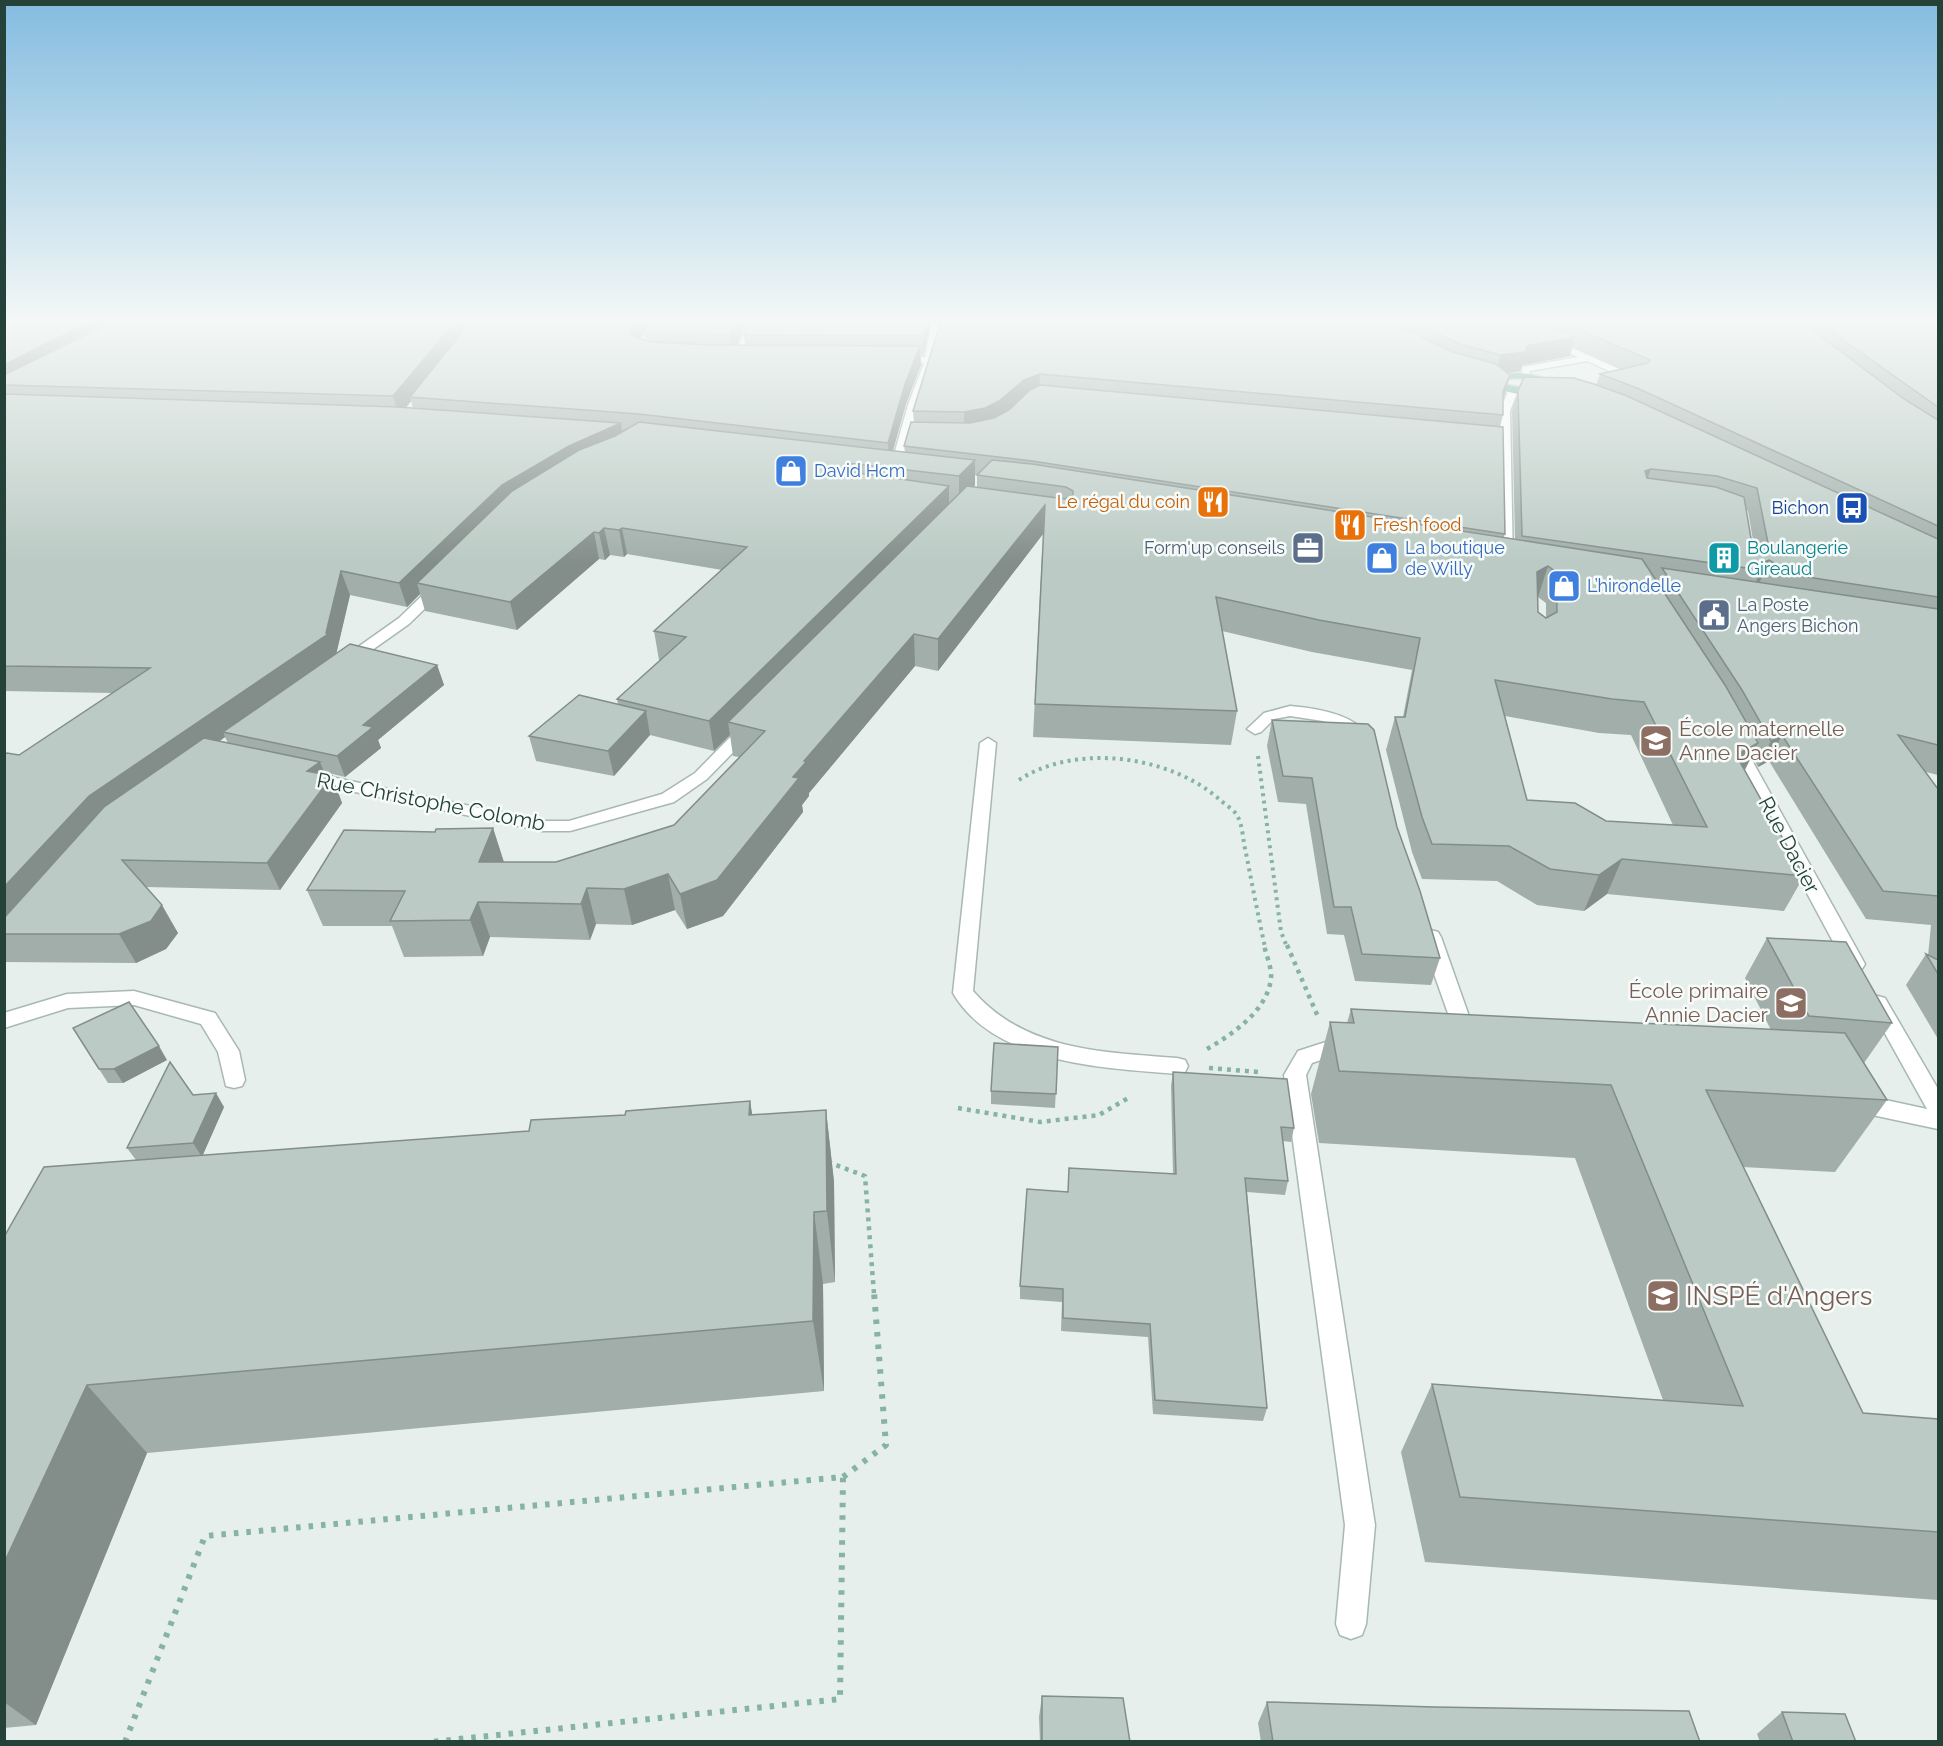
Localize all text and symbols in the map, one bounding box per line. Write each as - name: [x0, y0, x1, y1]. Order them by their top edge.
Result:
- shop icon: David Hcm: [773, 453, 809, 489]
- place label: David Hcm: [814, 460, 905, 481]
- restaurant icon: Le régal du coin: [1195, 484, 1231, 520]
- bus stop icon: Bichon: [1834, 490, 1870, 526]
- place label: Le régal du coin: [1057, 491, 1190, 512]
- place label: Bichon: [1772, 497, 1829, 518]
- restaurant icon: Fresh food: [1332, 507, 1368, 543]
- place label: Fresh food: [1373, 514, 1462, 535]
- office icon: Form'up conseils: [1290, 530, 1326, 566]
- place label: Form'up conseils: [1144, 537, 1285, 558]
- place label: La boutique de Willy: [1405, 537, 1505, 579]
- place label: Boulangerie Gireaud: [1747, 537, 1849, 579]
- shop icon: La boutique de Willy: [1364, 540, 1400, 576]
- building icon: Boulangerie Gireaud: [1706, 540, 1742, 576]
- shop icon: L’hirondelle: [1546, 568, 1582, 604]
- place label: L’hirondelle: [1587, 575, 1682, 596]
- place label: La Poste Angers Bichon: [1737, 594, 1858, 636]
- public building icon: La Poste Angers Bichon: [1696, 597, 1732, 633]
- place label: École maternelle Anne Dacier: [1679, 716, 1844, 765]
- school or university icon: École maternelle Anne Dacier: [1638, 723, 1674, 759]
- street label: Rue Christophe Colomb: [315, 767, 547, 836]
- street label: Rue Dacier: [1754, 792, 1826, 898]
- place label: École primaire Annie Dacier: [1629, 978, 1769, 1027]
- school or university icon: École primaire Annie Dacier: [1773, 985, 1809, 1021]
- school or university icon: INSPÉ d'Angers: [1645, 1278, 1681, 1314]
- place label: INSPÉ d'Angers: [1686, 1281, 1872, 1311]

